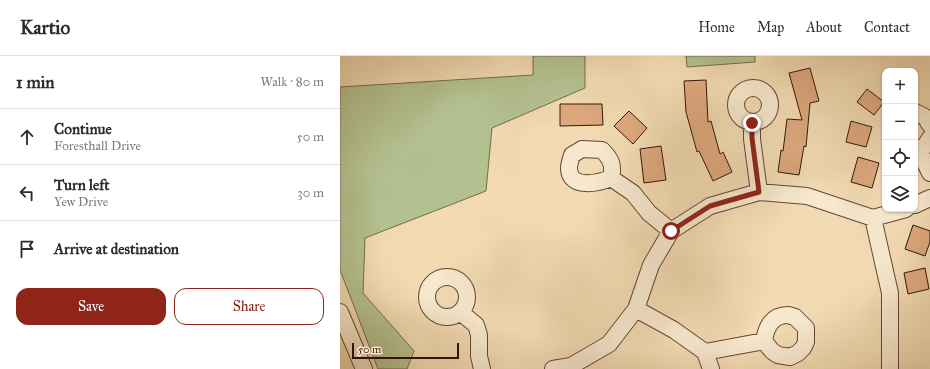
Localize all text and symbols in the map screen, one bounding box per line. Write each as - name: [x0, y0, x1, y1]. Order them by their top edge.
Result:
- text: Kartio: [20, 16, 70, 39]
- text: Home: [698, 19, 735, 36]
- text: Map: [757, 19, 784, 36]
- text: About: [806, 19, 842, 36]
- text: Contact: [864, 19, 910, 36]
- map controls: [882, 68, 918, 212]
- button: +: [882, 68, 918, 104]
- text: 1 min: [16, 72, 55, 93]
- text: Walk · 80 m: [261, 74, 324, 90]
- button: −: [882, 104, 918, 140]
- route end: [743, 114, 761, 132]
- text: Continue: [54, 120, 112, 138]
- icon: ahead: [16, 126, 38, 148]
- text: 50 m: [297, 129, 324, 145]
- text: Foresthall Drive: [54, 138, 141, 154]
- button: locate: [882, 140, 918, 176]
- text: Turn left: [54, 176, 110, 194]
- button: layers: [882, 176, 918, 212]
- icon: left: [16, 182, 38, 204]
- text: 30 m: [298, 185, 324, 201]
- text: Yew Drive: [54, 194, 108, 210]
- route start: [662, 222, 680, 240]
- icon: arrive: [16, 238, 38, 260]
- text: Arrive at destination: [54, 240, 179, 258]
- button: Save: [16, 288, 166, 325]
- button: Share: [174, 288, 324, 325]
- scale bar: [352, 341, 459, 360]
- text: 50 m: [358, 343, 381, 356]

